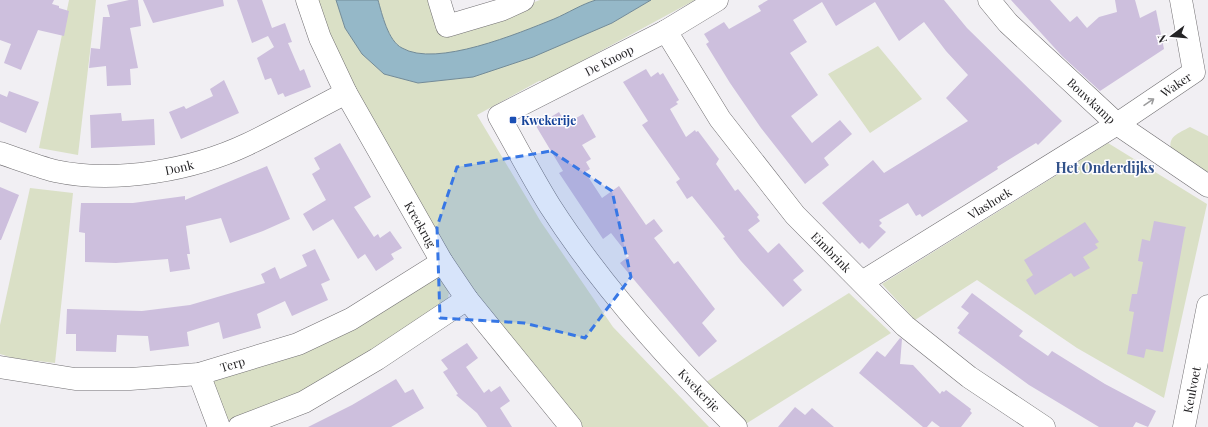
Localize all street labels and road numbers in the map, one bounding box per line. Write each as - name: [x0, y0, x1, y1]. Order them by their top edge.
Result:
- street label: De Knoop: [582, 41, 636, 79]
- street label: Waker: [1156, 68, 1195, 101]
- street label: Bouwkamp: [1064, 74, 1119, 127]
- street label: Donk: [163, 156, 196, 178]
- street label: Vlashoek: [964, 183, 1015, 223]
- street label: Kreekrug: [401, 198, 440, 251]
- street label: Eimbrink: [808, 228, 855, 276]
- street label: Terp: [218, 353, 247, 375]
- street label: Keulvoet: [1179, 364, 1204, 414]
- street label: Kwekerije: [675, 365, 724, 415]

